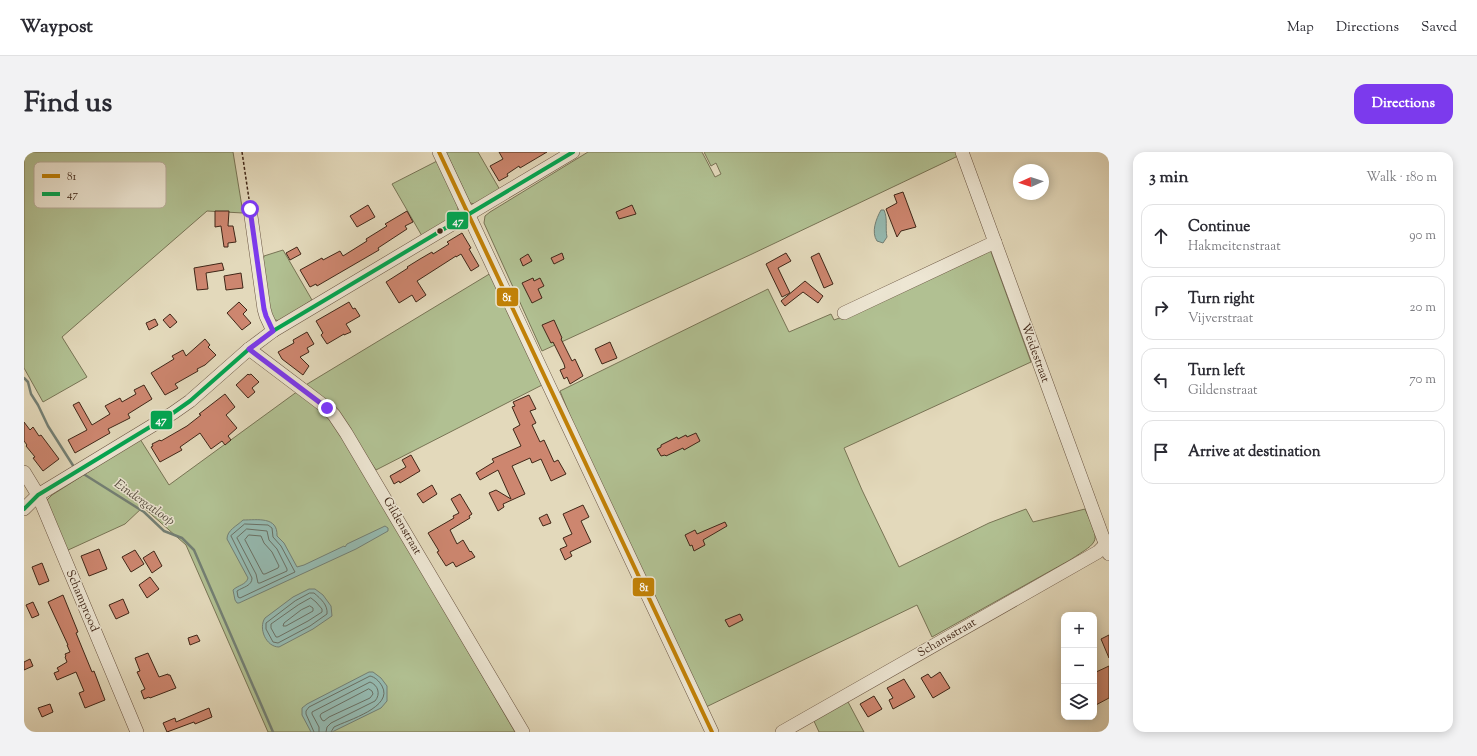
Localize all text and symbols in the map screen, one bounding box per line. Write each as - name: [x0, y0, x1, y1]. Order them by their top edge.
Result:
- text: Waypost: [20, 14, 93, 41]
- text: Map: [1287, 18, 1314, 38]
- text: Directions: [1336, 18, 1399, 38]
- text: Saved: [1421, 18, 1457, 38]
- text: Find us: [24, 84, 112, 124]
- button: Directions: [1354, 84, 1453, 124]
- legend: [34, 162, 166, 208]
- north arrow: [1013, 164, 1049, 200]
- text: 3 min: [1149, 166, 1188, 190]
- text: 81: [67, 169, 76, 185]
- text: Walk · 180 m: [1366, 169, 1437, 187]
- text: 47: [67, 187, 79, 203]
- route start: [241, 200, 259, 218]
- line badge: 47: [446, 211, 469, 230]
- text: 47: [451, 214, 464, 230]
- text: Continue: [1188, 217, 1250, 238]
- icon: ahead: [1150, 225, 1172, 247]
- unlabelled marker: [435, 226, 445, 236]
- text: 90 m: [1409, 227, 1436, 245]
- text: Hakmeitenstraat: [1188, 238, 1281, 256]
- line badge: 81: [496, 287, 519, 307]
- text: Turn right: [1188, 289, 1254, 310]
- text: 81: [502, 290, 512, 306]
- icon: right: [1150, 297, 1172, 319]
- text: 20 m: [1410, 299, 1436, 317]
- text: Vijverstraat: [1188, 310, 1253, 328]
- street label: Weidestraat: [1016, 321, 1054, 385]
- text: Turn left: [1188, 361, 1245, 382]
- icon: left: [1150, 369, 1172, 391]
- text: 70 m: [1409, 371, 1436, 389]
- text: Gildenstraat: [1188, 382, 1258, 400]
- route end: [318, 399, 336, 417]
- line badge: 47: [150, 410, 173, 430]
- text: 47: [154, 413, 167, 429]
- icon: arrive: [1150, 441, 1172, 463]
- text: Arrive at destination: [1188, 442, 1321, 463]
- water label: Eindergatloop: [110, 475, 178, 531]
- street label: Gildenstraat: [378, 494, 426, 558]
- street label: Schamprood: [61, 567, 103, 635]
- line badge: 81: [632, 577, 655, 597]
- text: 81: [639, 580, 649, 596]
- map controls: [1061, 612, 1097, 720]
- button: +: [1061, 612, 1097, 648]
- street label: Schansstraat: [914, 614, 980, 662]
- button: −: [1061, 648, 1097, 684]
- button: layers: [1061, 684, 1097, 720]

